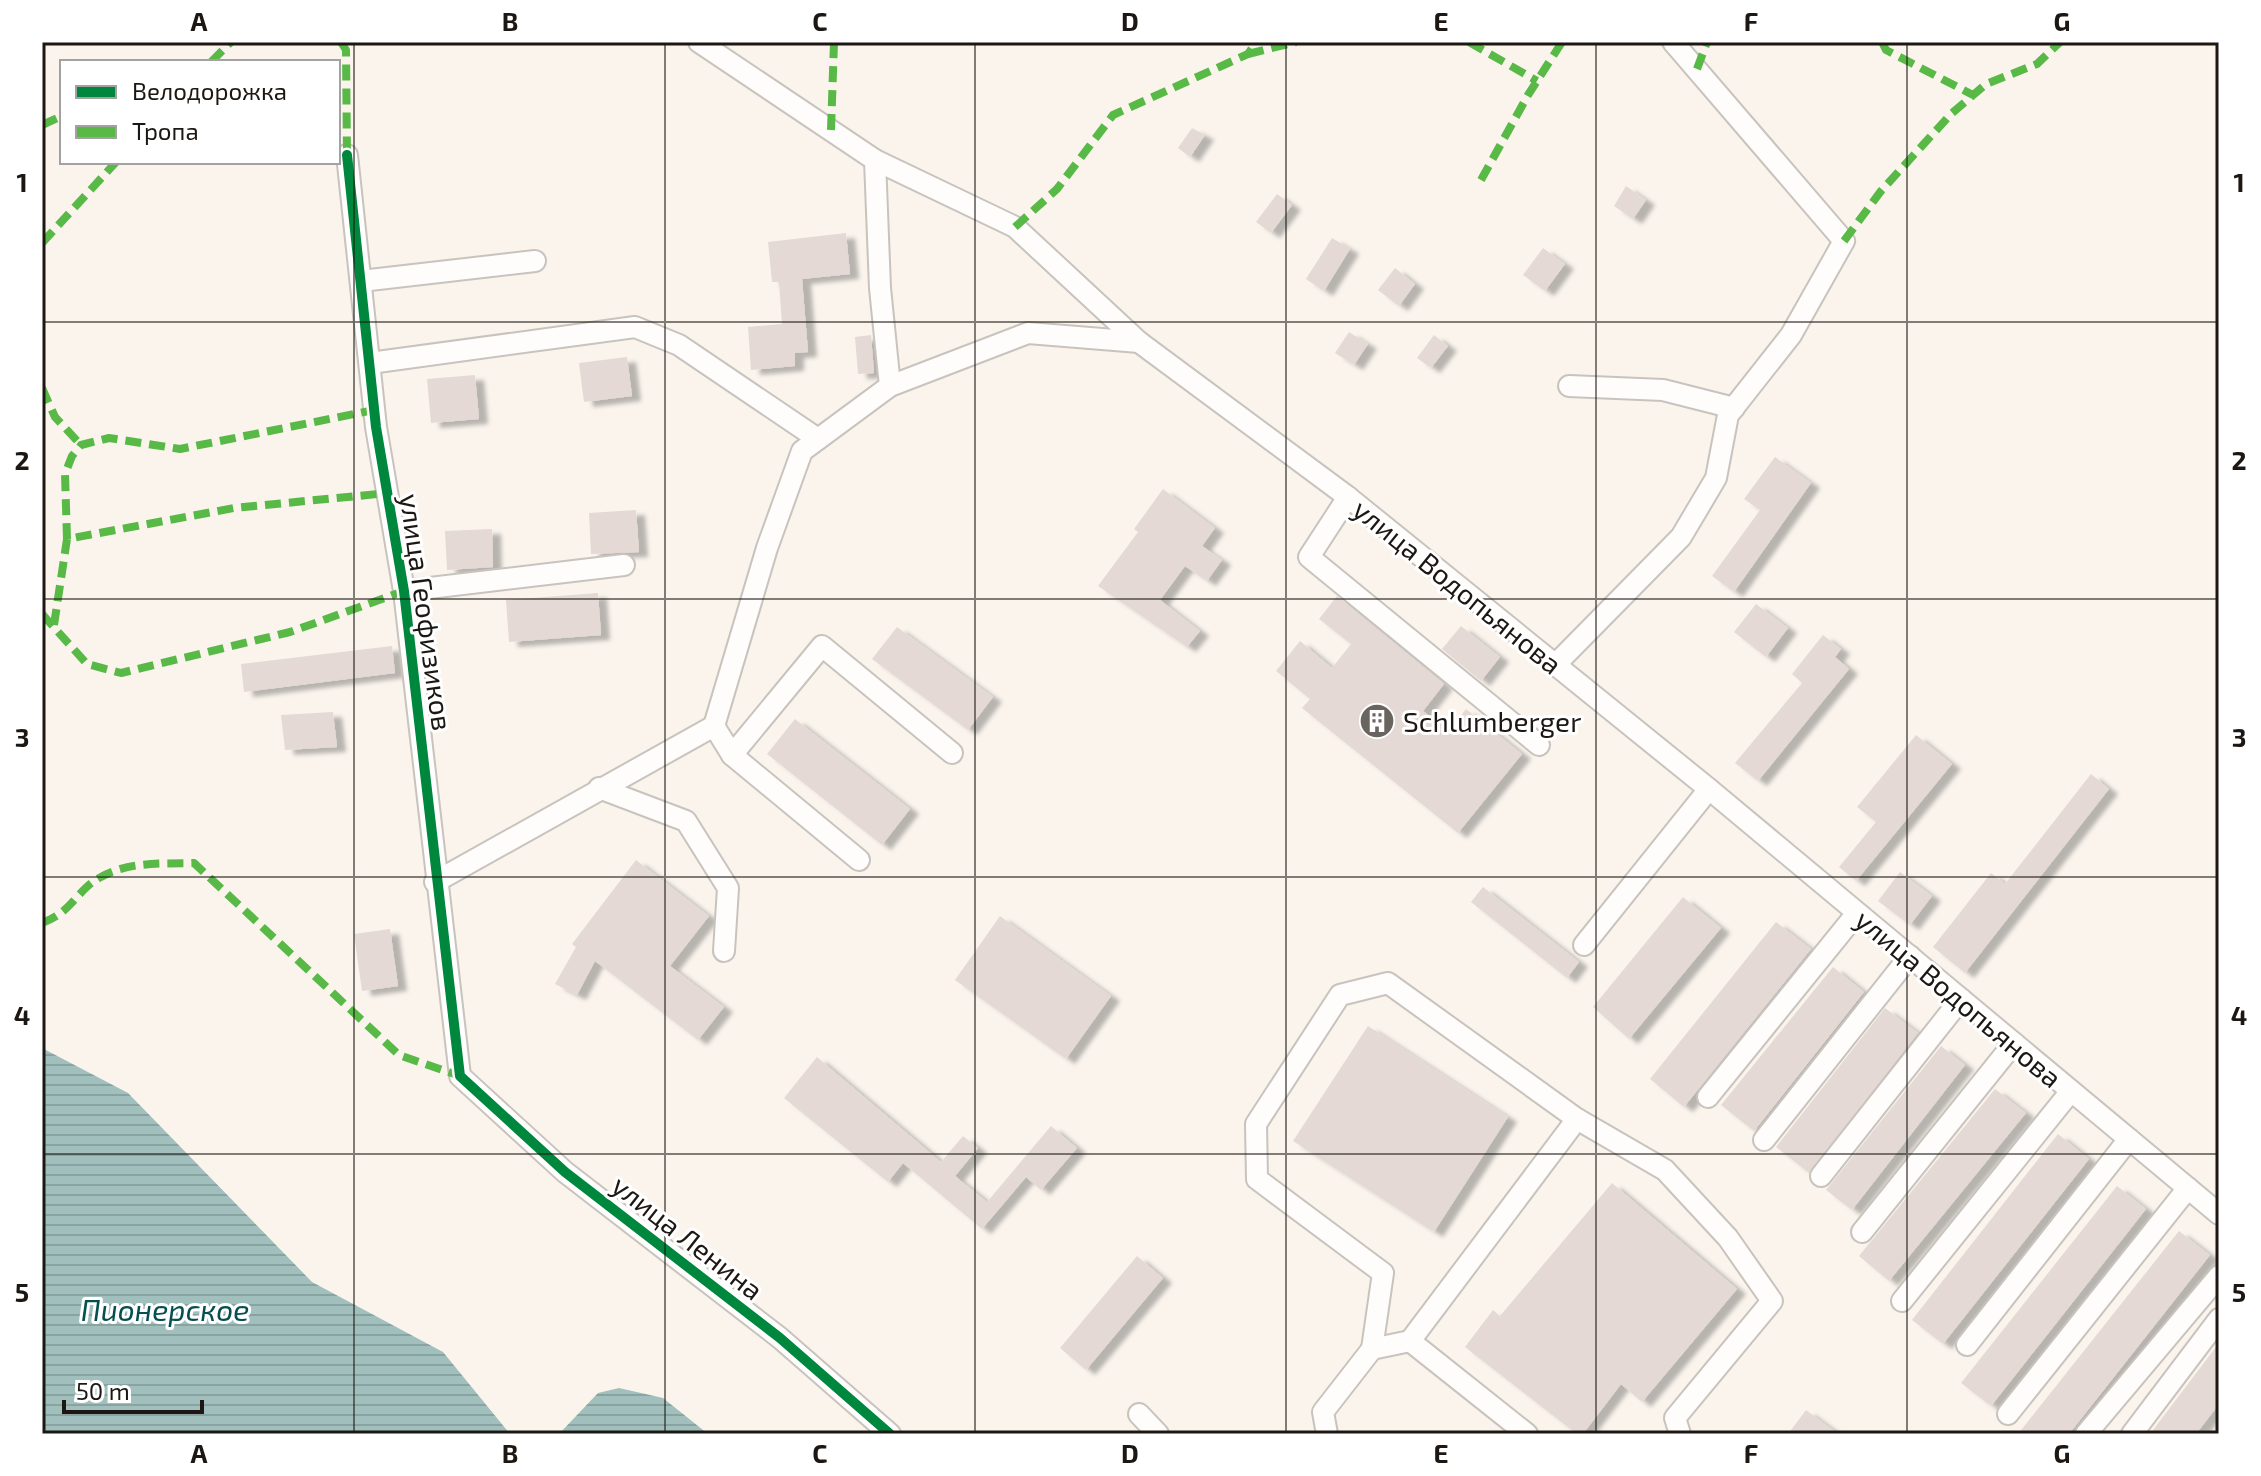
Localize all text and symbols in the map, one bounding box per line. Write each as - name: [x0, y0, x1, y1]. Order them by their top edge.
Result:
- text: A: [191, 5, 208, 36]
- text: B: [502, 5, 518, 36]
- text: C: [812, 5, 828, 36]
- text: D: [1121, 5, 1139, 36]
- text: E: [1433, 5, 1449, 36]
- text: F: [1744, 5, 1758, 36]
- text: G: [2054, 5, 2070, 36]
- legend: [60, 60, 340, 164]
- text: Велодорожка: [132, 76, 287, 105]
- text: Тропа: [132, 116, 199, 145]
- text: 1: [16, 166, 28, 197]
- text: 1: [2233, 166, 2245, 197]
- text: 2: [14, 444, 30, 475]
- text: 2: [2231, 444, 2247, 475]
- street label: улица Геофизиков: [394, 491, 460, 733]
- street label: улица Водопьянова: [1347, 491, 1569, 681]
- building icon: Schlumberger: [1358, 702, 1396, 740]
- place label: Schlumberger: [1403, 704, 1581, 738]
- text: 3: [15, 721, 29, 752]
- text: 3: [2232, 721, 2246, 752]
- street label: улица Водопьянова: [1849, 902, 2069, 1094]
- text: 4: [14, 999, 30, 1030]
- text: 4: [2231, 999, 2247, 1030]
- street label: улица Ленина: [606, 1167, 770, 1307]
- text: 5: [15, 1276, 29, 1307]
- text: 5: [2232, 1276, 2246, 1307]
- water label: Пионерское: [81, 1291, 249, 1327]
- scale bar: [64, 1364, 202, 1414]
- text: 50 m: [76, 1376, 130, 1405]
- text: A: [191, 1437, 208, 1468]
- text: B: [502, 1437, 518, 1468]
- text: C: [812, 1437, 828, 1468]
- text: D: [1121, 1437, 1139, 1468]
- text: E: [1433, 1437, 1449, 1468]
- text: F: [1744, 1437, 1758, 1468]
- text: G: [2054, 1437, 2070, 1468]

